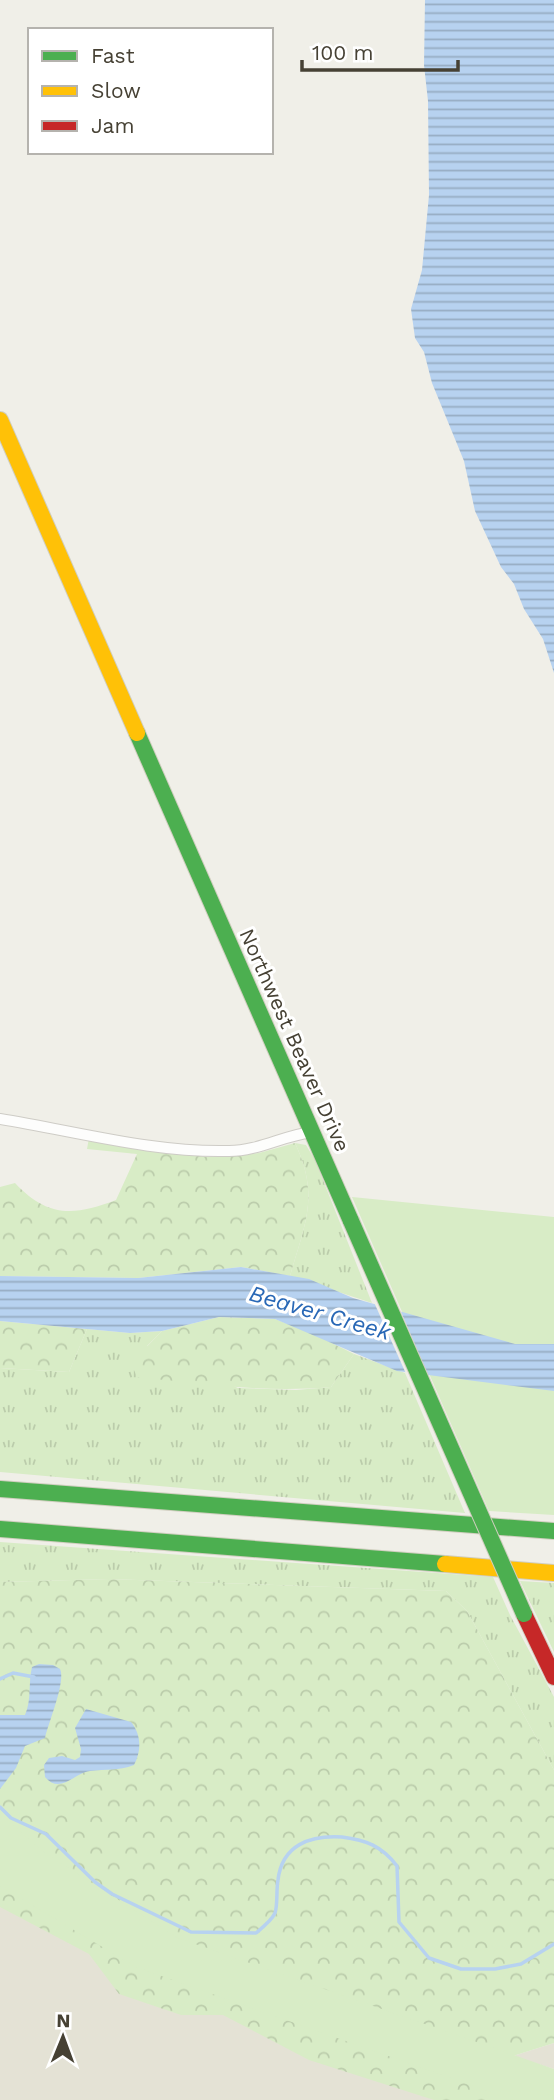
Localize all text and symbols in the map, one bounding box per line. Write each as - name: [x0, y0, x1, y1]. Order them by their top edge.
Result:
- legend: [28, 28, 273, 154]
- scale bar: [302, 28, 458, 72]
- text: 100 m: [312, 40, 374, 65]
- text: Fast: [91, 43, 135, 68]
- text: Slow: [91, 78, 141, 103]
- text: Jam: [91, 113, 134, 138]
- street label: Northwest Beaver Drive: [234, 925, 356, 1155]
- water label: Beaver Creek: [246, 1280, 395, 1346]
- north arrow: [28, 2002, 98, 2072]
- text: N: [56, 2009, 71, 2032]

